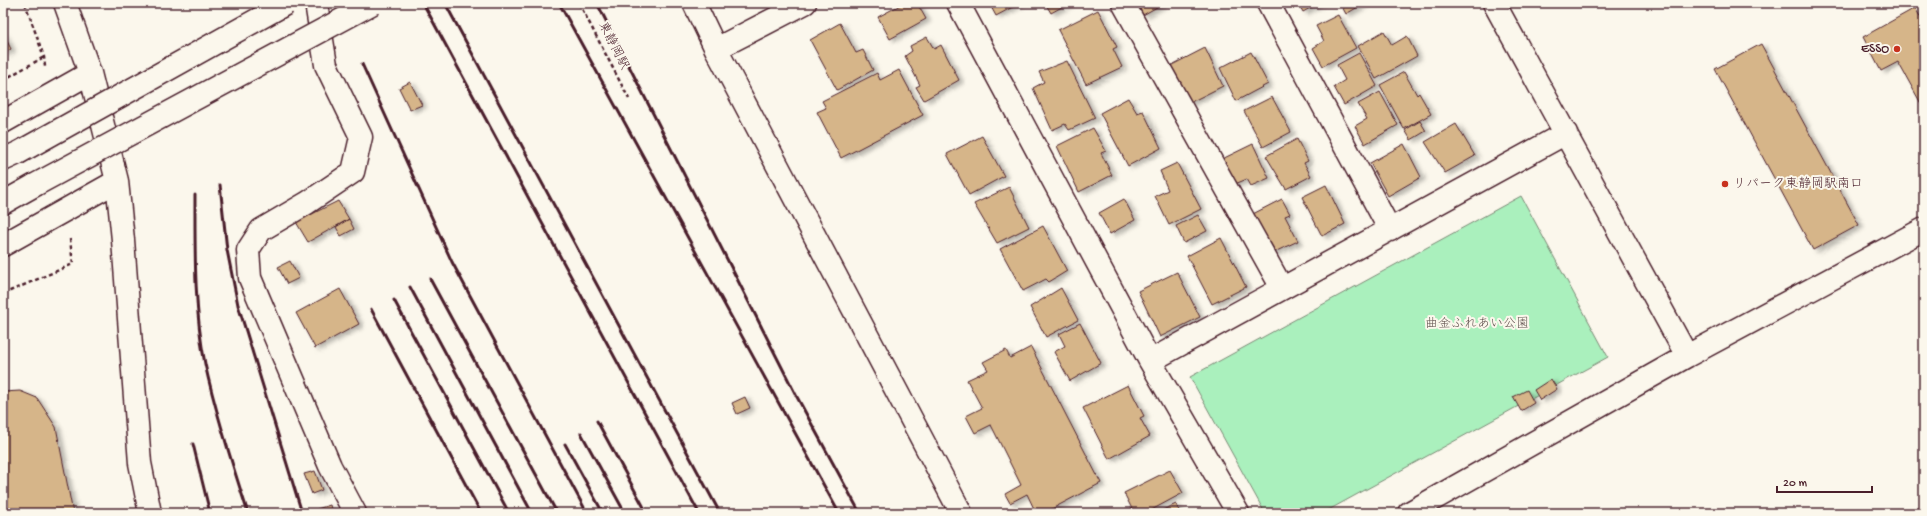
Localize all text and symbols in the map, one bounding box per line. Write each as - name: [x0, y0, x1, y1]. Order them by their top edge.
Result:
- street label: 東静岡駅: [595, 19, 632, 73]
- place label: ESSO: [1861, 42, 1889, 57]
- marker: ESSO: [1892, 44, 1902, 54]
- place label: リパーク東静岡駅南口: [1733, 176, 1863, 192]
- marker: リパーク東静岡駅南口: [1720, 179, 1730, 189]
- park label: 曲金ふれあい公園: [1425, 316, 1529, 332]
- scale bar: [1777, 468, 1872, 494]
- text: 20 m: [1783, 477, 1808, 491]

